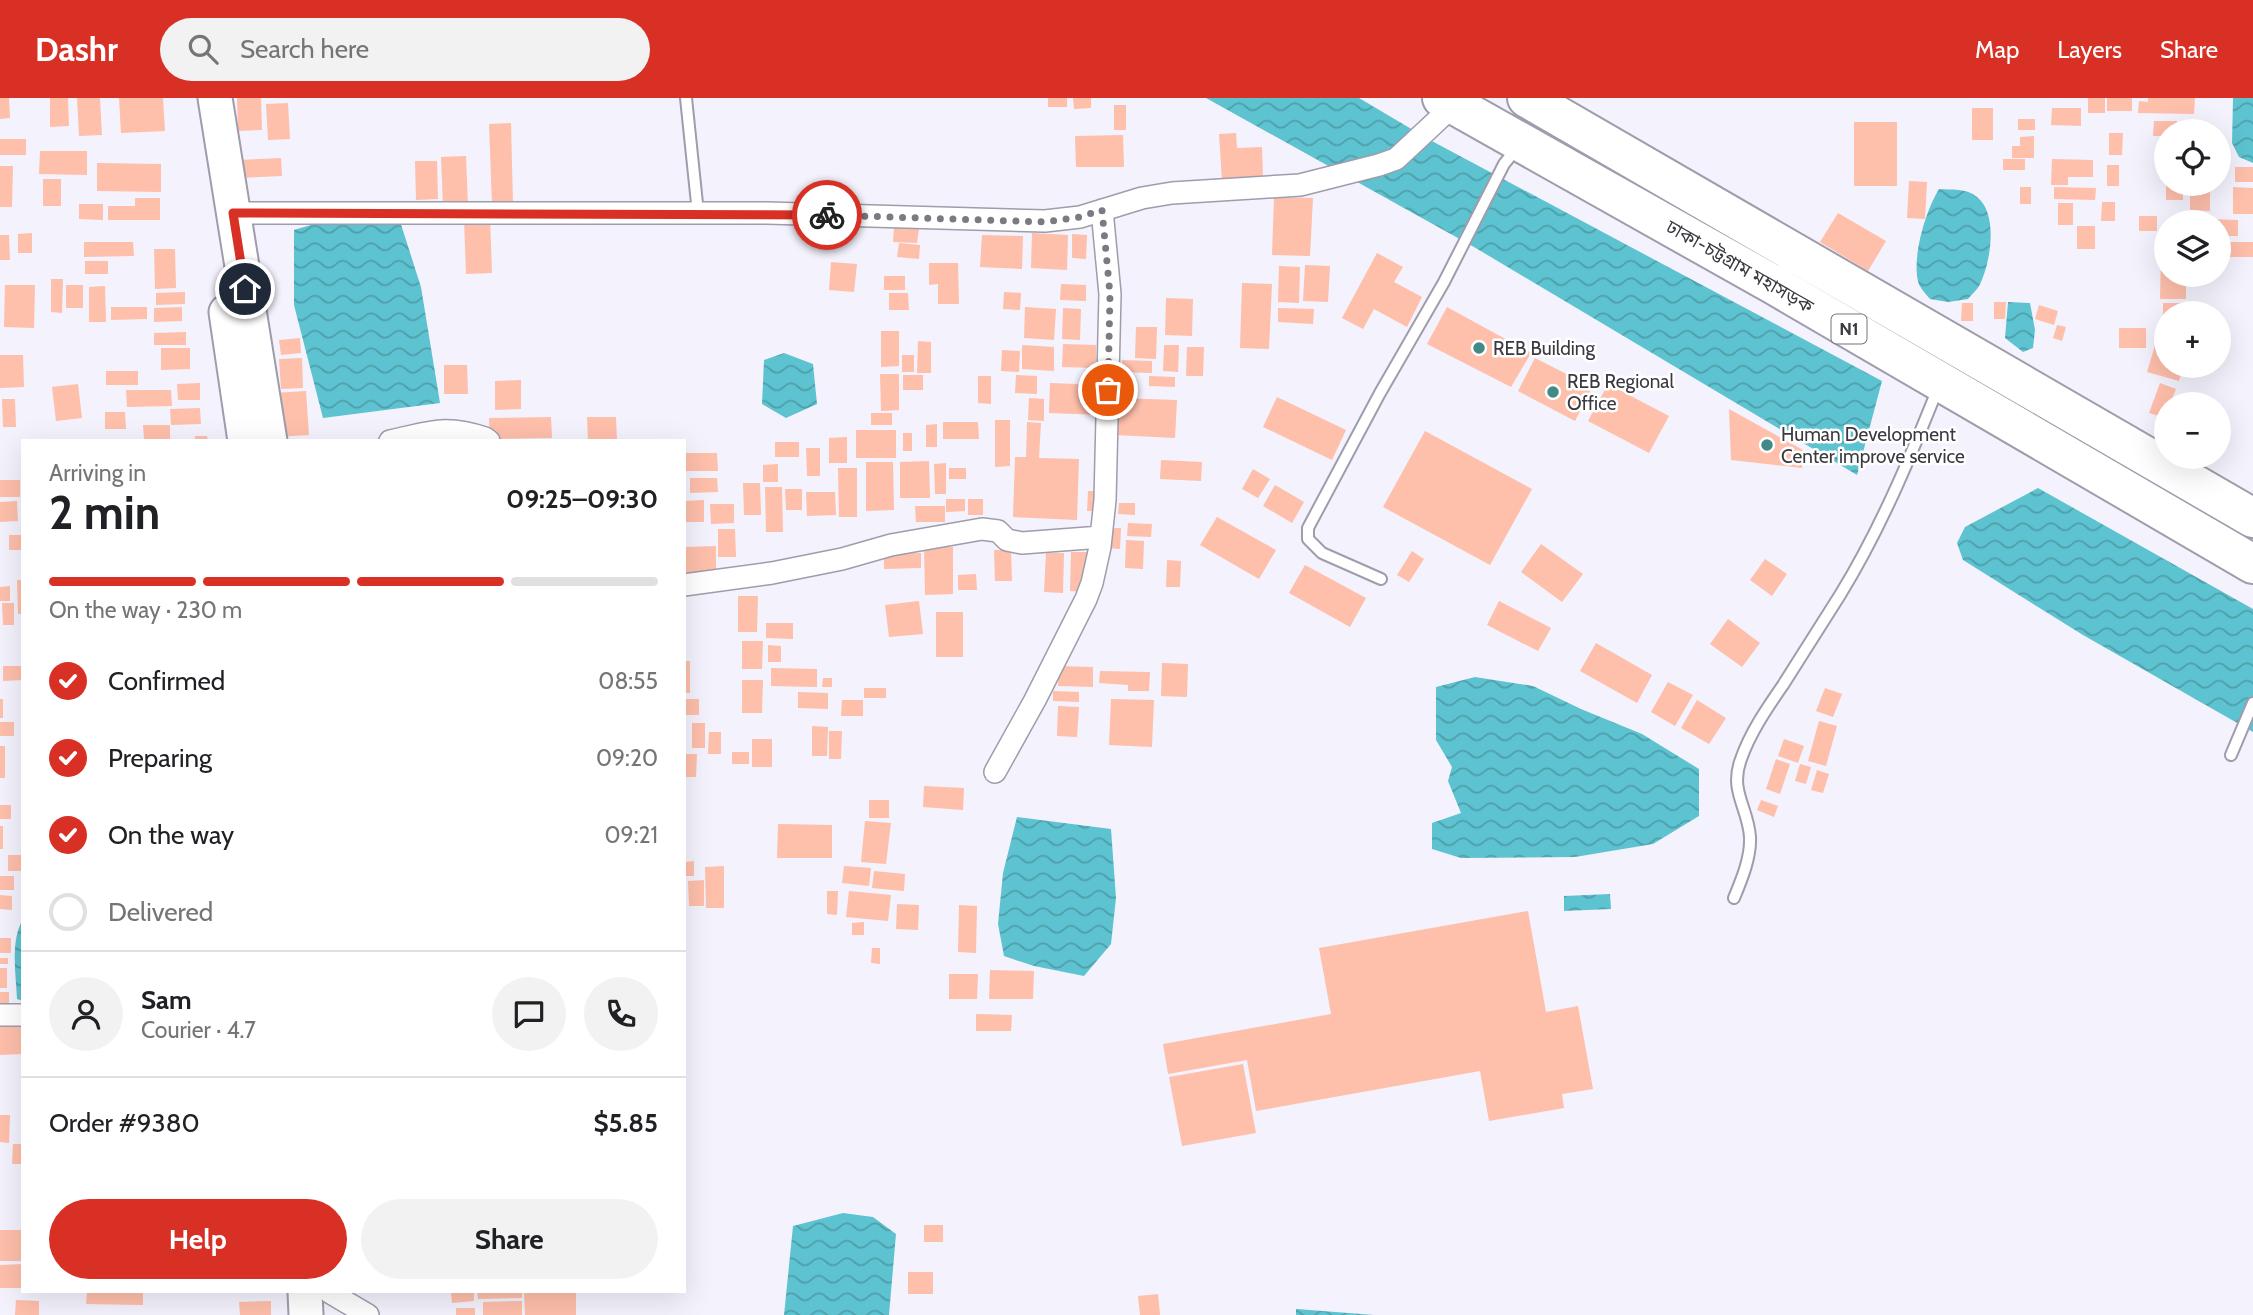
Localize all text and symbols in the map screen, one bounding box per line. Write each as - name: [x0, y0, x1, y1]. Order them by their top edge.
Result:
- search box: [160, 18, 650, 81]
- text: Dashr: [35, 29, 118, 69]
- icon: search: [184, 30, 222, 68]
- text: Search here: [240, 33, 369, 65]
- text: Map: [1975, 35, 2019, 64]
- text: Layers: [2057, 35, 2122, 64]
- text: Share: [2160, 35, 2218, 64]
- map controls: [2154, 119, 2231, 469]
- button: locate: [2154, 119, 2231, 196]
- courier: [792, 180, 862, 250]
- icon: bike: [808, 196, 846, 234]
- button: layers: [2154, 210, 2231, 287]
- street label: ঢাকা-চট্টগ্রাম মহাসড়ক: [1661, 214, 1818, 318]
- pin: [215, 259, 275, 319]
- icon: home: [226, 270, 264, 308]
- button: +: [2154, 301, 2231, 378]
- road number: N1: [1832, 314, 1867, 344]
- place label: REB Building: [1493, 337, 1595, 360]
- marker: REB Building: [1471, 340, 1487, 356]
- pin: [1078, 360, 1138, 420]
- place label: REB Regional Office: [1567, 370, 1674, 415]
- icon: bag: [1089, 371, 1127, 409]
- marker: REB Regional Office: [1545, 384, 1561, 400]
- button: −: [2154, 392, 2231, 469]
- place label: Human Development Center improve service: [1781, 423, 1965, 468]
- marker: Human Development Center improve service: [1759, 437, 1775, 453]
- text: Arriving in: [49, 459, 146, 487]
- text: 09:25–09:30: [506, 483, 658, 515]
- text: 2 min: [49, 485, 160, 541]
- text: On the way · 230 m: [49, 596, 242, 624]
- icon: check: [49, 662, 87, 700]
- text: Confirmed: [108, 665, 225, 697]
- text: 08:55: [598, 667, 658, 695]
- icon: check: [49, 739, 87, 777]
- text: Preparing: [108, 742, 212, 774]
- text: 09:20: [596, 744, 658, 772]
- icon: check: [49, 816, 87, 854]
- text: On the way: [108, 819, 234, 851]
- text: 09:21: [605, 821, 658, 849]
- text: Delivered: [108, 896, 213, 928]
- button: person: [49, 977, 123, 1051]
- button: chat: [492, 977, 566, 1051]
- button: phone: [584, 977, 658, 1051]
- text: Sam: [141, 984, 192, 1016]
- text: Courier · 4.7: [141, 1016, 256, 1044]
- text: Order #9380: [49, 1107, 200, 1139]
- text: $5.85: [594, 1107, 658, 1139]
- button: Help: [49, 1199, 347, 1279]
- button: Share: [361, 1199, 658, 1279]

